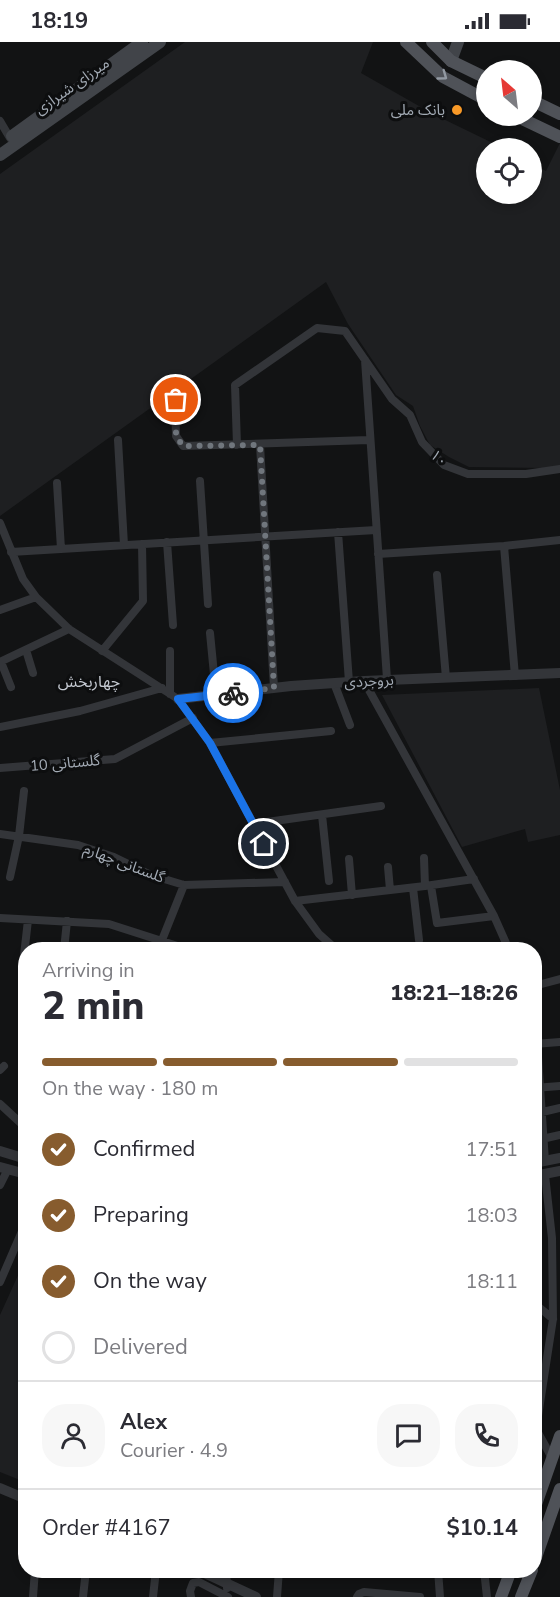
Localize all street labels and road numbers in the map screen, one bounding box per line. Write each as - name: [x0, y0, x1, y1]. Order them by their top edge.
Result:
- street label: میرزای شیرازی: [31, 53, 113, 119]
- street label: ۱۰: [426, 445, 452, 471]
- street label: بروجردی: [344, 670, 394, 692]
- street label: گلستانی 10: [29, 750, 102, 776]
- street label: گلستانی چهارم: [80, 838, 168, 889]

